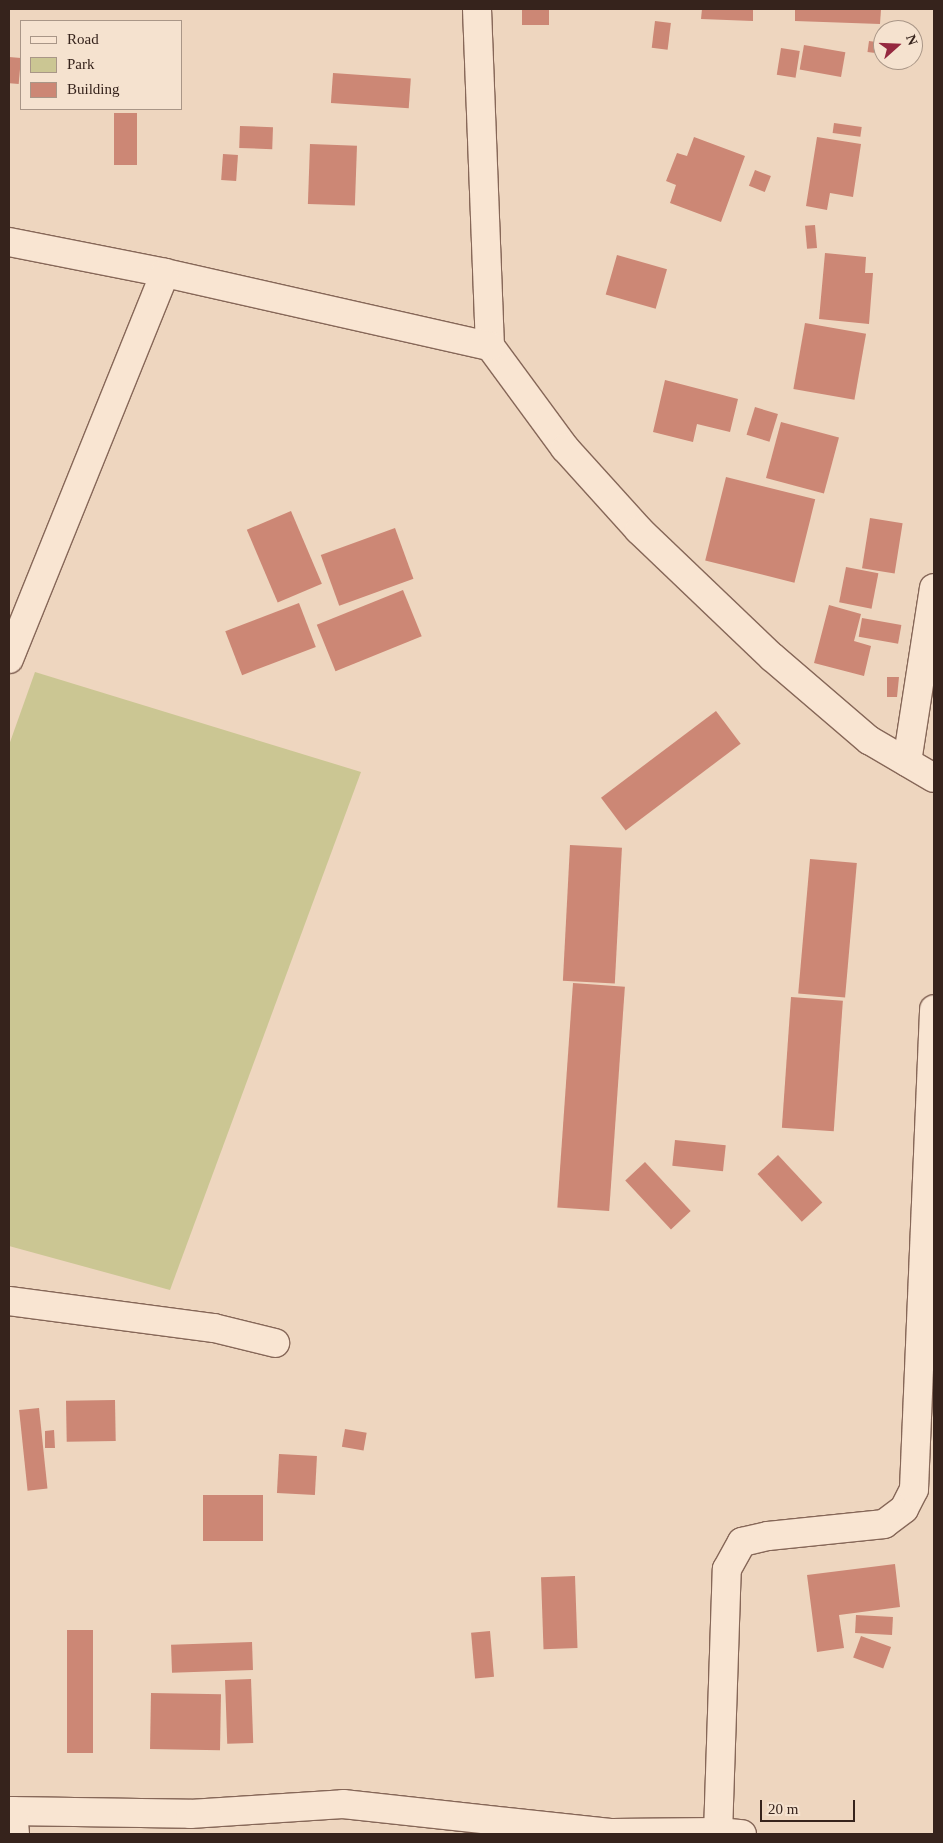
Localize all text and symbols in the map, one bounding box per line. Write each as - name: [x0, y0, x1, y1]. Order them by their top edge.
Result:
- legend: [20, 20, 182, 110]
- north arrow: [873, 20, 923, 70]
- text: Road: [67, 31, 99, 47]
- text: N: [903, 33, 920, 47]
- text: Park: [67, 56, 95, 72]
- text: Building: [67, 81, 120, 97]
- scale bar: [763, 1790, 858, 1822]
- text: 20 m: [768, 1801, 798, 1817]

